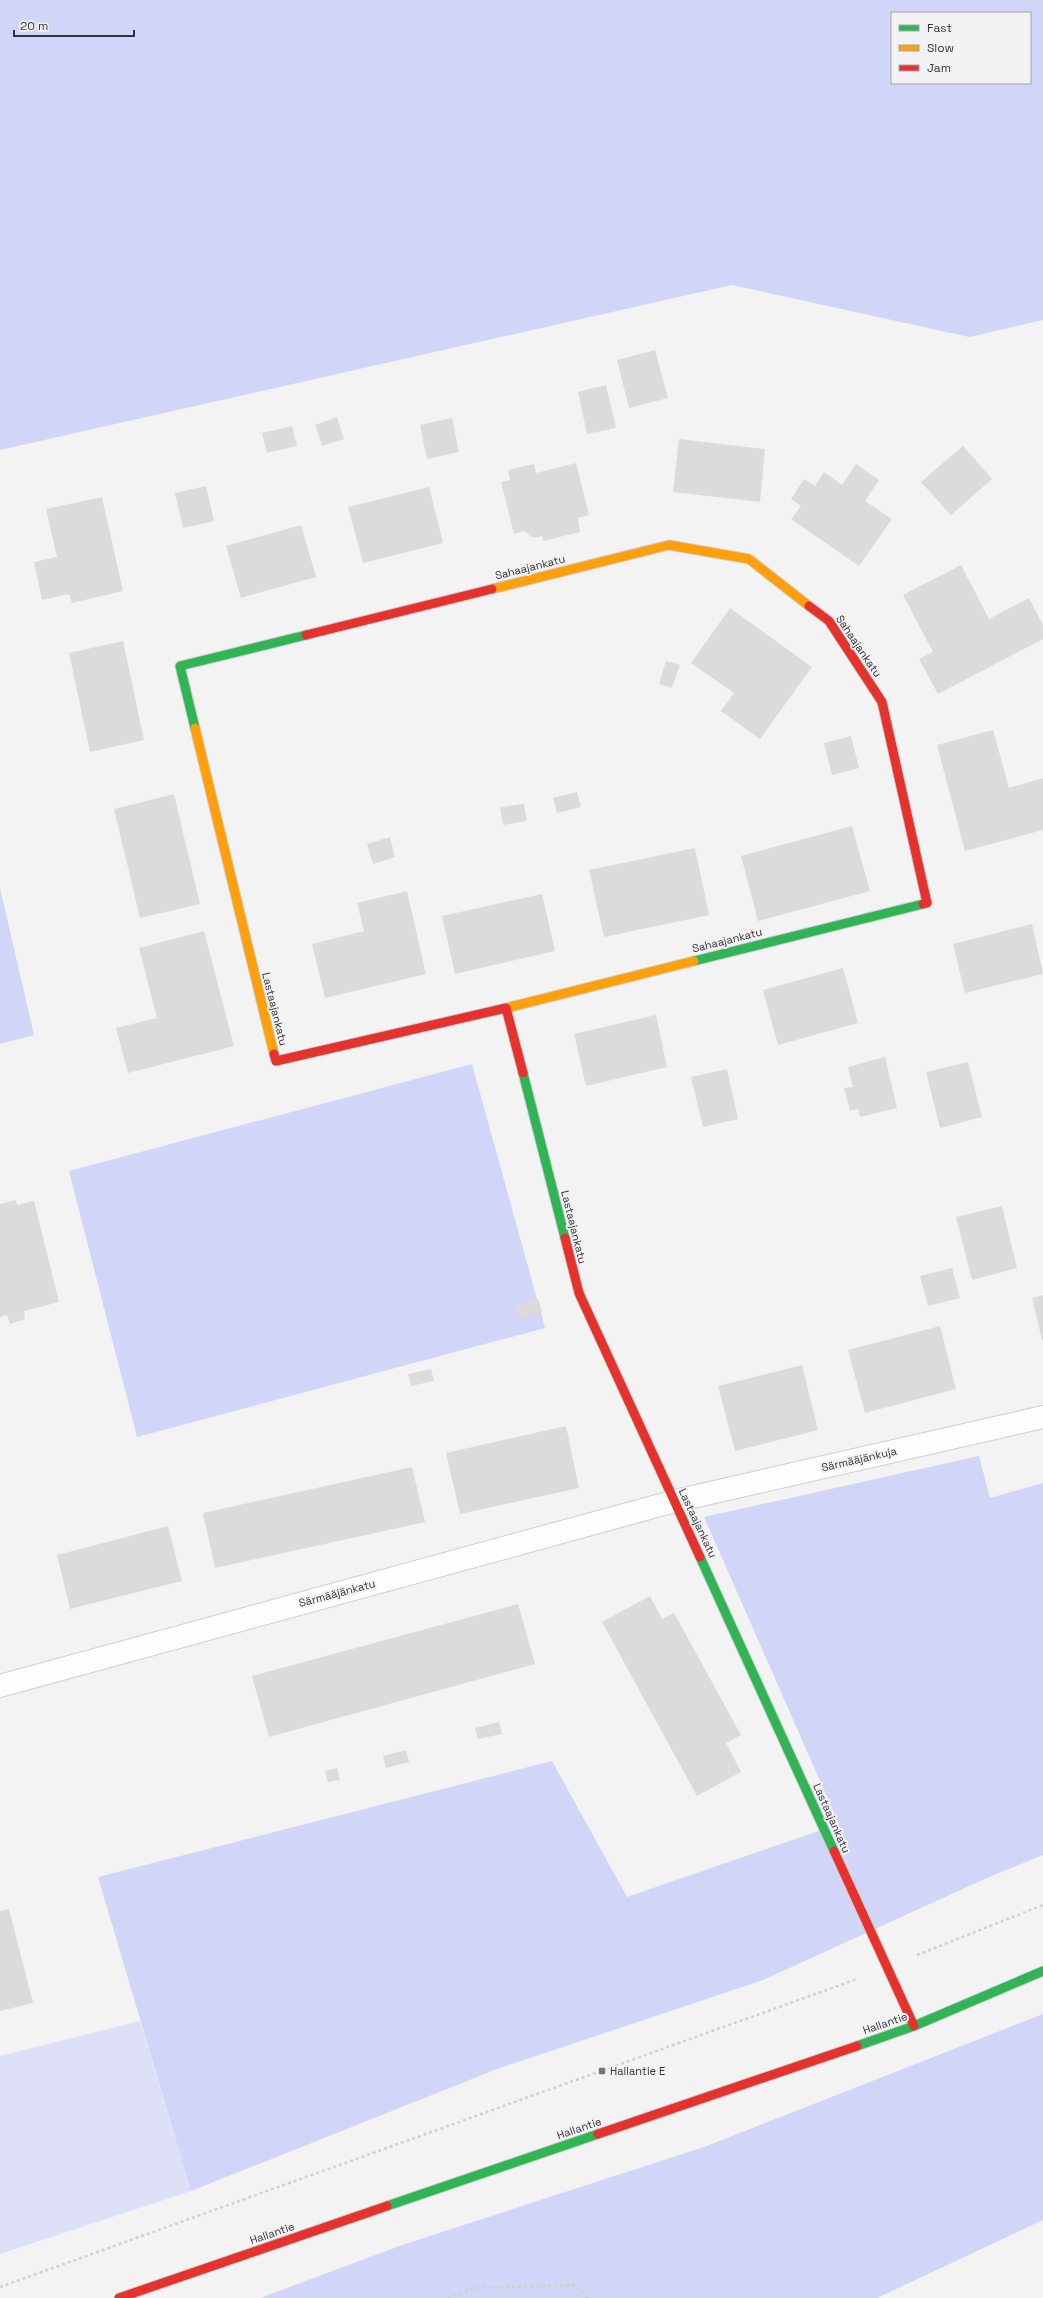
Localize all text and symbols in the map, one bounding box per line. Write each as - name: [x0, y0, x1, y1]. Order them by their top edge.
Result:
- scale bar: [14, 12, 134, 38]
- legend: [891, 12, 1031, 84]
- text: 20 m: [20, 18, 48, 34]
- text: Fast: [927, 20, 952, 36]
- text: Slow: [927, 40, 954, 56]
- text: Jam: [927, 60, 951, 76]
- street label: Sahaajankatu: [493, 552, 567, 582]
- street label: Sahaajankatu: [833, 612, 885, 680]
- street label: Sahaajankatu: [690, 925, 764, 955]
- street label: Lastaajankatu: [259, 971, 291, 1047]
- street label: Lastaajankatu: [558, 1189, 590, 1265]
- street label: Särmääjänkuja: [820, 1443, 899, 1474]
- street label: Lastaajankatu: [676, 1486, 720, 1560]
- street label: Särmääjänkatu: [297, 1576, 377, 1610]
- street label: Lastaajankatu: [810, 1781, 854, 1855]
- street label: Hallantie: [861, 2009, 909, 2037]
- place label: Hallantie E: [610, 2064, 665, 2078]
- marker: Hallantie E: [597, 2066, 607, 2076]
- street label: Hallantie: [555, 2114, 603, 2142]
- street label: Hallantie: [248, 2219, 296, 2247]

